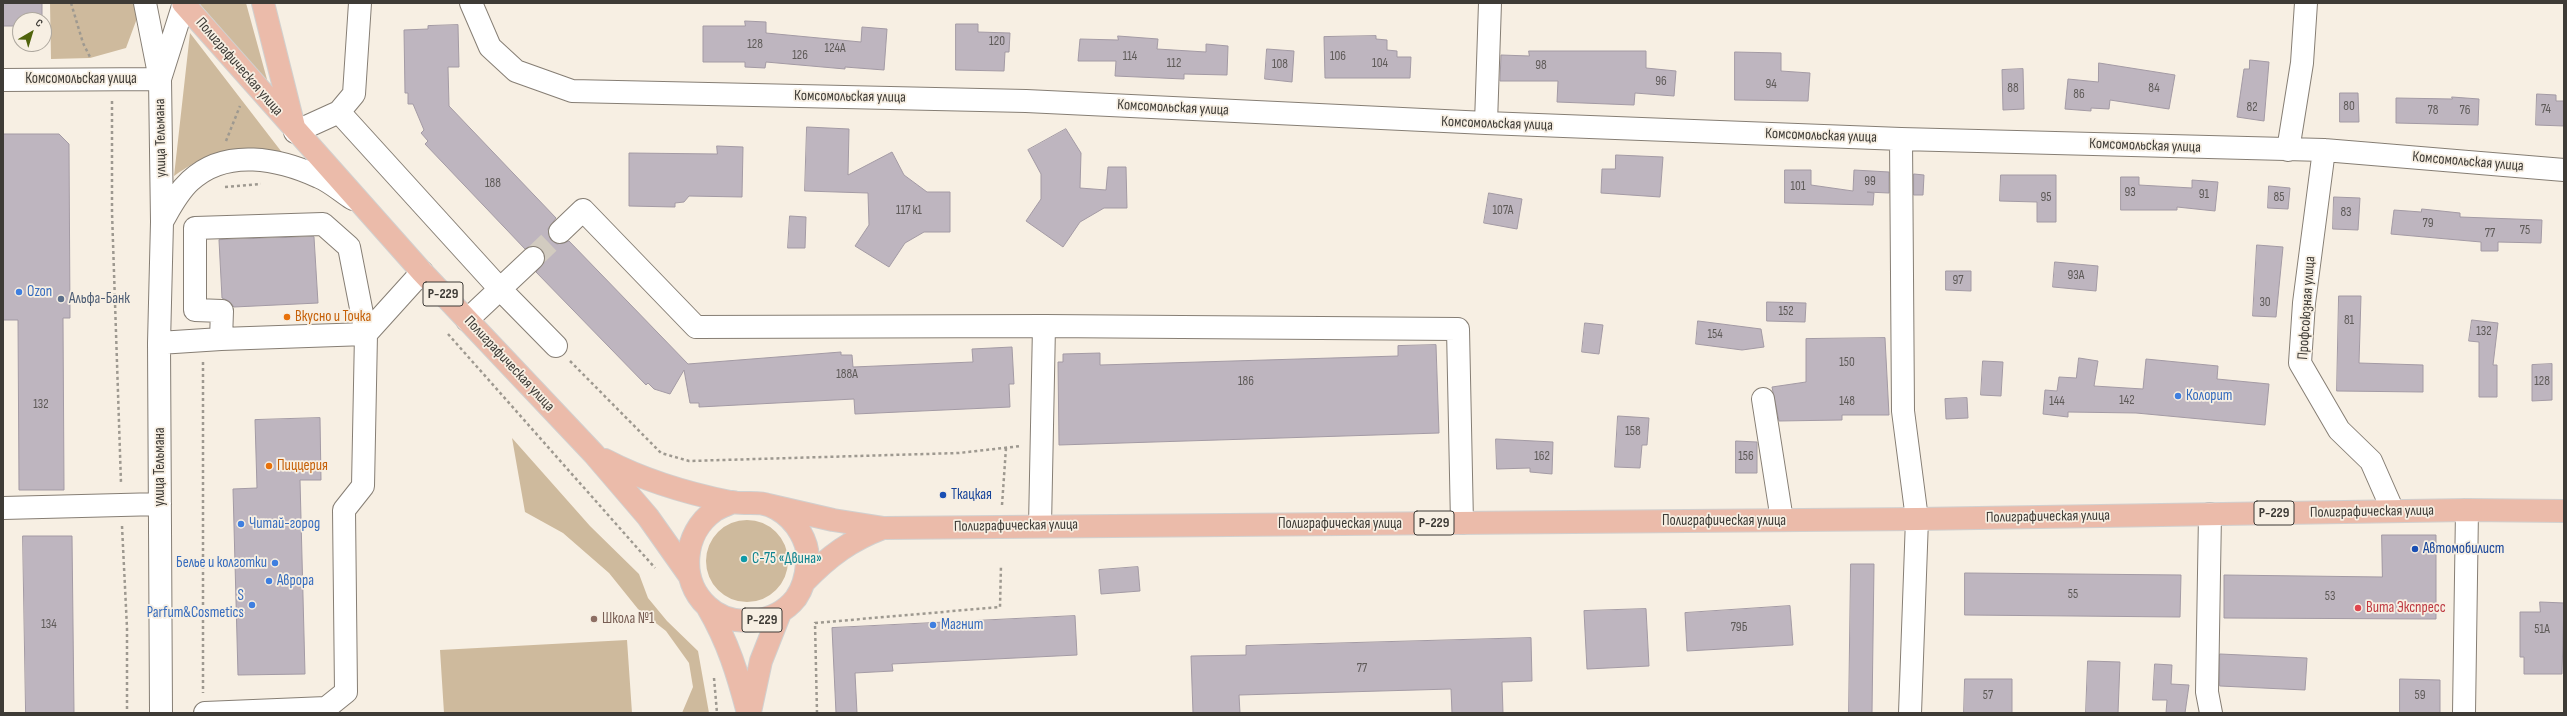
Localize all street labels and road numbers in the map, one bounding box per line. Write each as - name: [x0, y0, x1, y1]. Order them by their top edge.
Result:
- street label: Полиграфическая улица: [191, 14, 287, 120]
- street label: Комсомольская улица: [25, 70, 137, 88]
- street label: Комсомольская улица: [794, 87, 906, 107]
- street label: Комсомольская улица: [1117, 96, 1229, 120]
- street label: улица Тельмана: [151, 98, 171, 178]
- street label: Комсомольская улица: [1441, 113, 1553, 135]
- street label: Комсомольская улица: [1765, 125, 1877, 147]
- street label: Комсомольская улица: [2089, 135, 2201, 157]
- street label: Комсомольская улица: [2412, 148, 2524, 176]
- street label: Профсоюзная улица: [2294, 256, 2320, 360]
- road number: Р-229: [423, 282, 463, 306]
- street label: Полиграфическая улица: [460, 312, 558, 416]
- street label: улица Тельмана: [151, 427, 169, 507]
- road number: Р-229: [2254, 501, 2294, 525]
- street label: Полиграфическая улица: [2310, 502, 2434, 522]
- street label: Полиграфическая улица: [1986, 507, 2110, 527]
- road number: Р-229: [1414, 511, 1454, 535]
- street label: Полиграфическая улица: [1662, 512, 1786, 530]
- street label: Полиграфическая улица: [1278, 515, 1402, 533]
- street label: Полиграфическая улица: [954, 516, 1078, 536]
- road number: Р-229: [742, 608, 782, 632]

